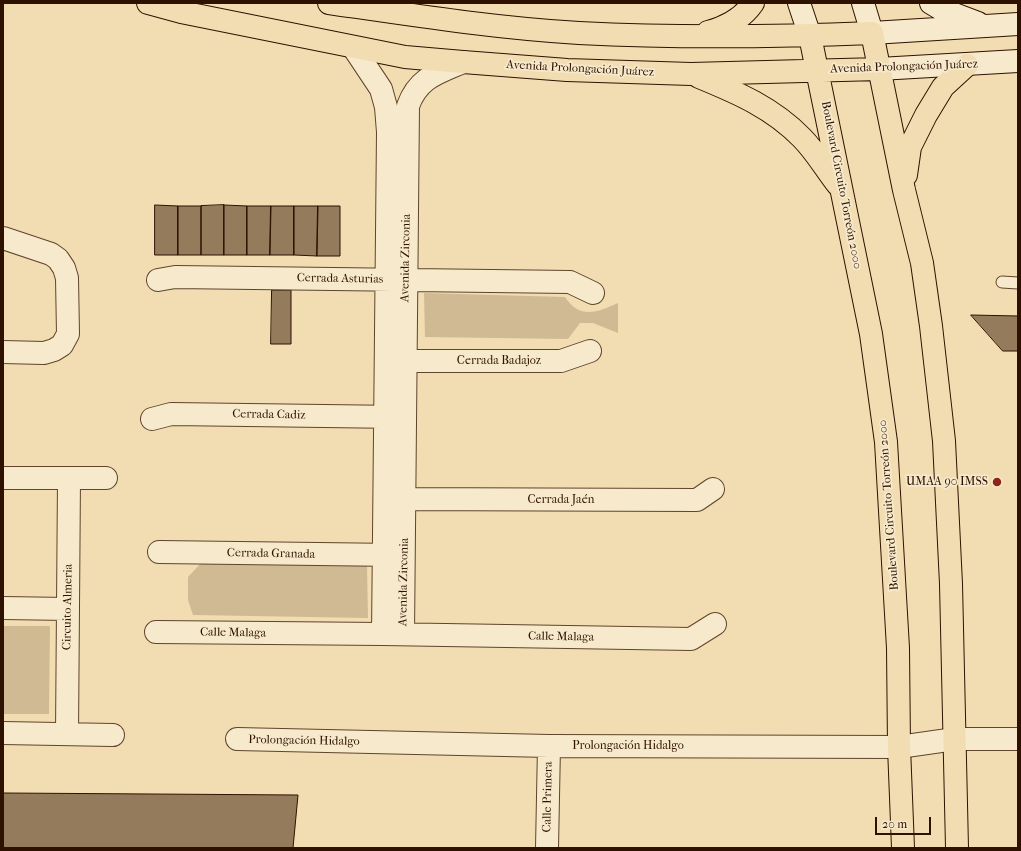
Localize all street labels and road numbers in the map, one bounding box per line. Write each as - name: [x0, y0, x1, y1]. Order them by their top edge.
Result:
- street label: Avenida Prolongación Juárez: [830, 57, 978, 77]
- street label: Avenida Prolongación Juárez: [506, 58, 654, 80]
- street label: Boulevard Circuito Torreón 2000: [818, 100, 864, 270]
- street label: Avenida Zirconia: [398, 214, 414, 302]
- street label: Cerrada Asturias: [297, 271, 383, 287]
- street label: Cerrada Badajoz: [457, 354, 541, 368]
- street label: Cerrada Cadiz: [232, 407, 306, 423]
- street label: Boulevard Circuito Torreón 2000: [876, 419, 902, 591]
- street label: Cerrada Jaén: [527, 493, 595, 507]
- street label: Avenida Zirconia: [396, 538, 412, 626]
- street label: Cerrada Granada: [227, 546, 315, 562]
- street label: Circuito Almeria: [60, 564, 76, 650]
- street label: Calle Malaga: [200, 625, 266, 641]
- street label: Calle Malaga: [528, 629, 594, 645]
- street label: Prolongación Hidalgo: [248, 733, 360, 749]
- street label: Prolongación Hidalgo: [572, 739, 684, 753]
- street label: Calle Primera: [540, 761, 556, 833]

